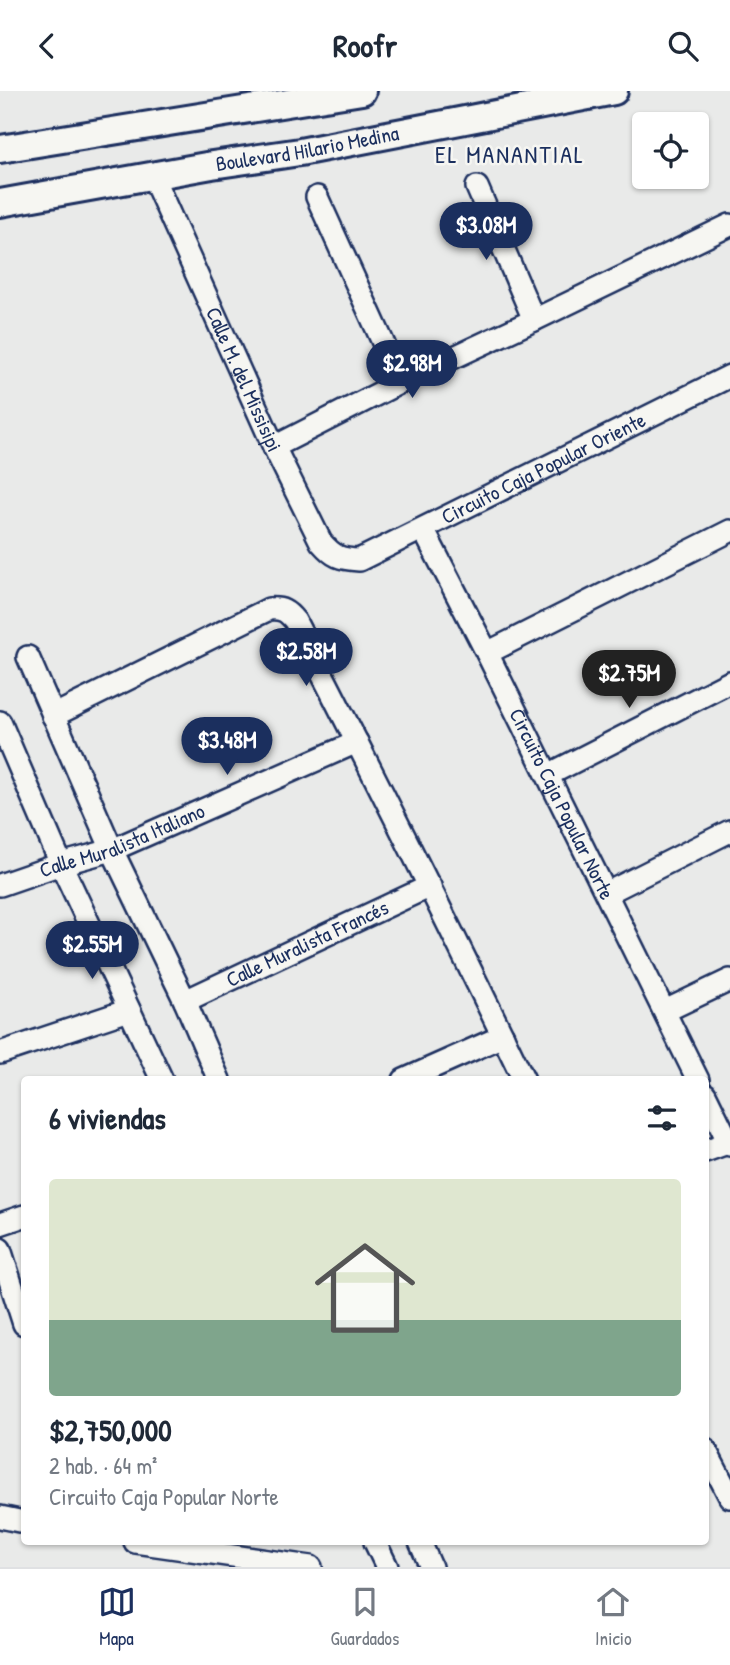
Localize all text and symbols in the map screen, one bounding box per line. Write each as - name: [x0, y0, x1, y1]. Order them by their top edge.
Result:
- text: Roofr: [333, 24, 397, 67]
- icon: back: [28, 27, 66, 65]
- icon: search: [664, 27, 702, 65]
- map controls: [632, 112, 709, 189]
- button: locate: [632, 112, 709, 189]
- street label: Boulevard Hilario Medina: [214, 118, 401, 178]
- district label: EL MANANTIAL: [435, 138, 585, 170]
- pin: $3.08M: [429, 202, 543, 262]
- text: $3.08M: [456, 209, 516, 240]
- street label: Calle M. del Missisipi: [199, 302, 289, 456]
- pin: $2.98M: [355, 341, 469, 400]
- text: $2.98M: [382, 347, 442, 378]
- street label: Circuito Caja Popular Oriente: [436, 405, 650, 531]
- pin: $2.58M: [249, 629, 363, 688]
- text: $2.58M: [276, 635, 336, 666]
- pin: $2.75M: [572, 651, 686, 710]
- text: $2.75M: [598, 657, 660, 688]
- street label: Circuito Caja Popular Norte: [503, 703, 622, 904]
- pin: $3.48M: [170, 717, 284, 777]
- text: $3.48M: [197, 724, 257, 755]
- street label: Calle Muralista Italiano: [35, 796, 209, 884]
- street label: Calle Muralista Francés: [221, 893, 393, 994]
- pin: $2.55M: [35, 921, 149, 981]
- text: $2.55M: [62, 928, 122, 959]
- text: 6 viviendas: [49, 1098, 166, 1138]
- icon: filters: [643, 1099, 681, 1137]
- icon: home: [302, 1225, 428, 1351]
- text: $2,750,000: [49, 1410, 172, 1450]
- text: 2 hab. · 64 m²: [49, 1450, 157, 1481]
- text: Circuito Caja Popular Norte: [49, 1481, 279, 1512]
- tab: Mapa: [98, 1583, 136, 1651]
- tab: Guardados: [331, 1583, 399, 1651]
- tab: Inicio: [594, 1583, 632, 1651]

